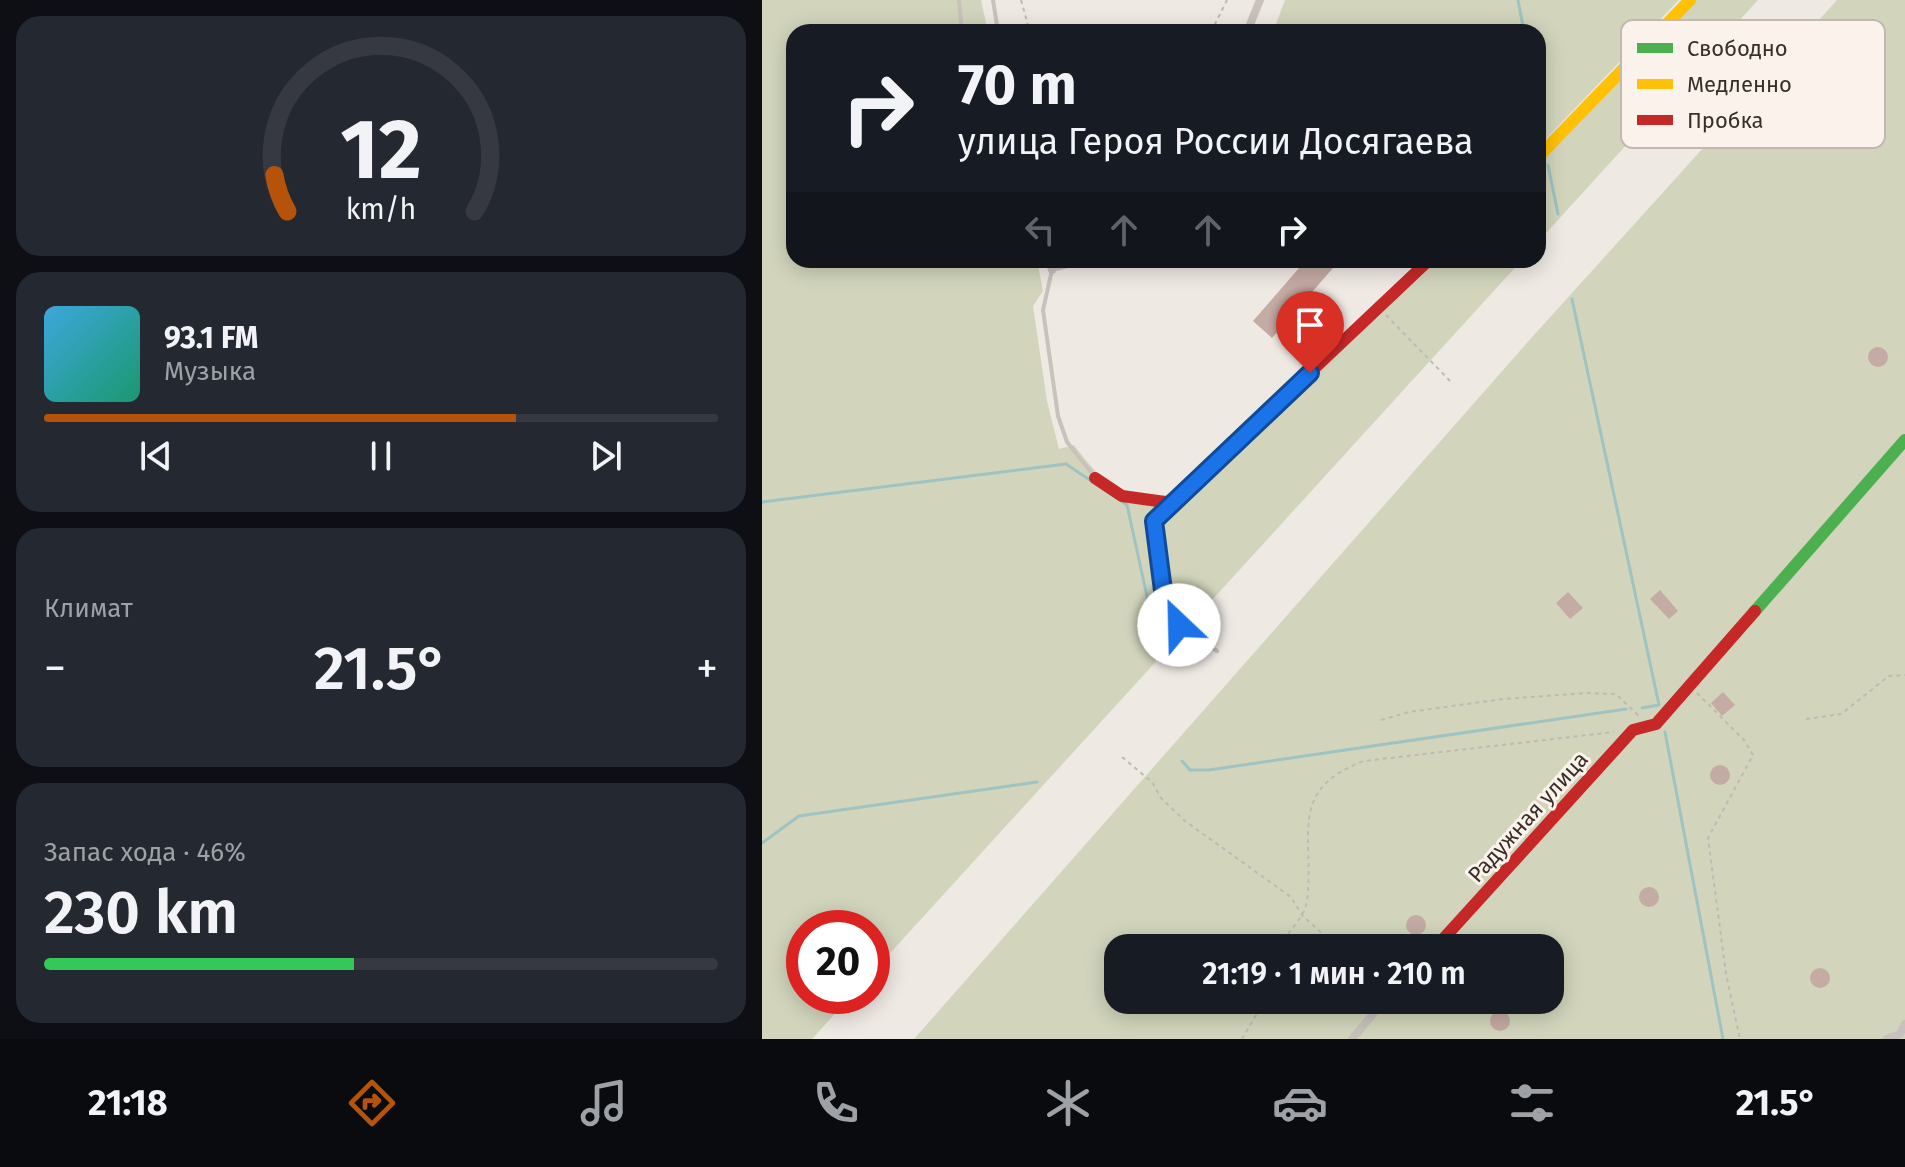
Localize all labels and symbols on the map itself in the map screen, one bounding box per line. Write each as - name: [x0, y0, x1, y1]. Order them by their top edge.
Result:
- legend: [1621, 20, 1885, 148]
- text: Свободно: [1687, 35, 1788, 62]
- text: Медленно: [1687, 71, 1792, 98]
- text: Пробка: [1687, 107, 1764, 134]
- pin: [1276, 291, 1344, 373]
- position arrow: [1137, 583, 1221, 667]
- street label: Радужная улица: [1462, 746, 1594, 888]
- speed limit sign: 20: [786, 910, 890, 1014]

